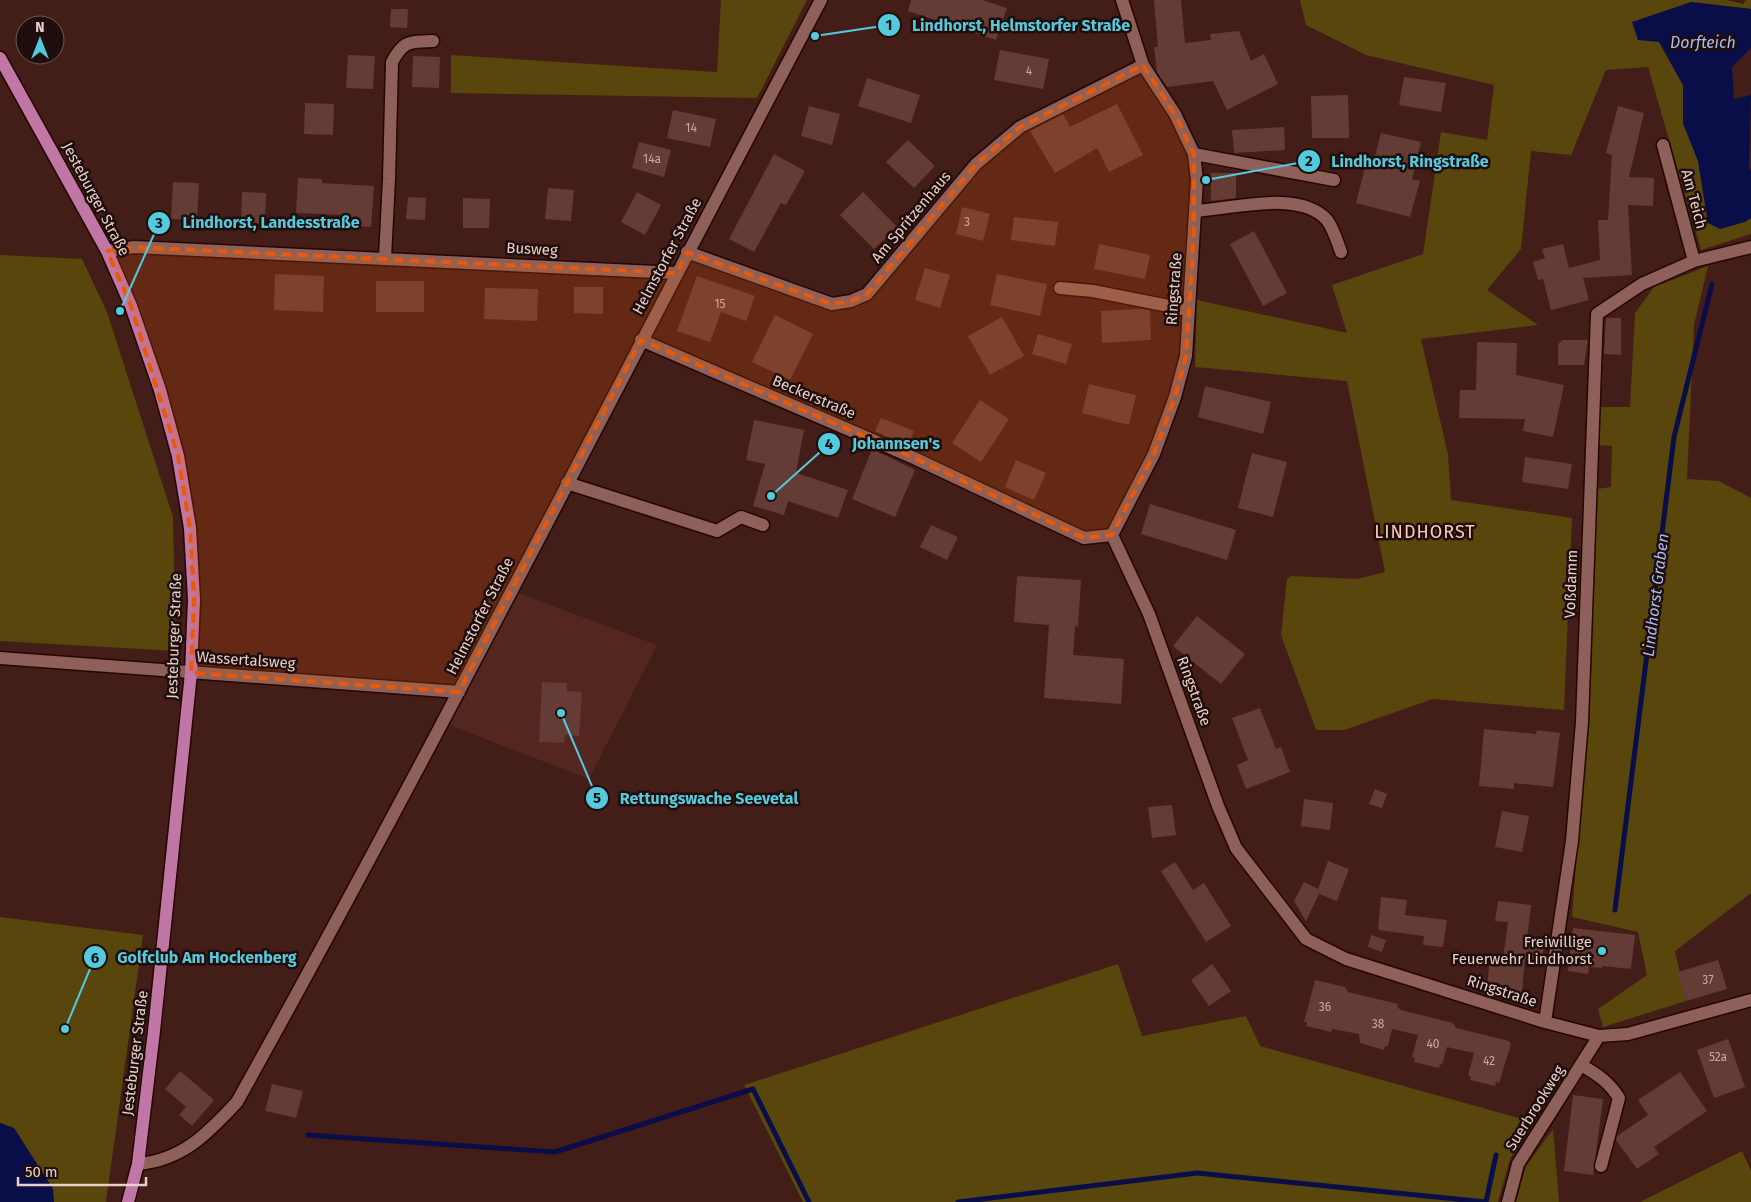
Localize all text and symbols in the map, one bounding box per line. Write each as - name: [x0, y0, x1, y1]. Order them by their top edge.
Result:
- callout: Lindhorst, Helmstorfer Straße: [877, 9, 1140, 40]
- north arrow: [15, 15, 65, 65]
- text: 1: [886, 16, 892, 34]
- text: Lindhorst, Helmstorfer Straße: [912, 16, 1130, 35]
- text: N: [35, 19, 45, 36]
- water label: Dorfteich: [1670, 33, 1736, 52]
- house number: 4: [1026, 64, 1033, 78]
- house number: 14: [685, 121, 697, 135]
- street label: Jesteburger Straße: [58, 139, 134, 259]
- callout: Lindhorst, Ringstraße: [1296, 146, 1499, 177]
- house number: 14a: [643, 152, 661, 166]
- text: 2: [1305, 152, 1313, 170]
- text: Lindhorst, Ringstraße: [1331, 152, 1489, 171]
- street label: Am Teich: [1677, 167, 1711, 231]
- street label: Am Spritzenhaus: [867, 168, 955, 266]
- street label: Helmstorfer Straße: [629, 195, 705, 317]
- callout: Lindhorst, Landesstraße: [147, 207, 369, 238]
- text: Lindhorst, Landesstraße: [182, 213, 360, 232]
- text: 3: [154, 214, 163, 232]
- house number: 3: [964, 215, 970, 229]
- street label: Busweg: [506, 239, 558, 259]
- street label: Ringstraße: [1162, 252, 1186, 326]
- house number: 15: [714, 297, 726, 311]
- street label: Beckerstraße: [770, 371, 858, 423]
- callout: Johannsen's: [817, 428, 950, 459]
- text: Johannsen's: [851, 434, 940, 453]
- text: 4: [825, 435, 834, 453]
- district label: LINDHORST: [1374, 521, 1476, 543]
- water label: Lindhorst Graben: [1639, 532, 1672, 658]
- street label: Voßdamm: [1561, 549, 1581, 619]
- street label: Helmstorfer Straße: [443, 554, 517, 678]
- street label: Jesteburger Straße: [163, 573, 185, 699]
- street label: Wassertalsweg: [196, 648, 296, 672]
- street label: Ringstraße: [1173, 654, 1215, 728]
- callout: Rettungswache Seevetal: [585, 782, 808, 813]
- text: 5: [593, 789, 601, 807]
- text: Rettungswache Seevetal: [620, 789, 798, 808]
- place label: Freiwillige Feuerwehr Lindhorst: [1452, 933, 1593, 968]
- callout: Golfclub Am Hockenberg: [83, 942, 307, 973]
- marker: Freiwillige Feuerwehr Lindhorst: [1596, 945, 1608, 957]
- text: Golfclub Am Hockenberg: [117, 948, 297, 967]
- text: 6: [91, 949, 100, 967]
- street label: Ringstraße: [1465, 971, 1539, 1011]
- house number: 37: [1702, 973, 1714, 987]
- street label: Jesteburger Straße: [118, 989, 152, 1117]
- house number: 36: [1319, 1000, 1331, 1014]
- house number: 38: [1372, 1017, 1385, 1031]
- house number: 40: [1426, 1037, 1440, 1051]
- house number: 52a: [1709, 1050, 1727, 1064]
- house number: 42: [1483, 1054, 1495, 1068]
- street label: Suerbrookweg: [1502, 1062, 1568, 1154]
- scale bar: [18, 1154, 145, 1186]
- text: 50 m: [25, 1163, 58, 1181]

